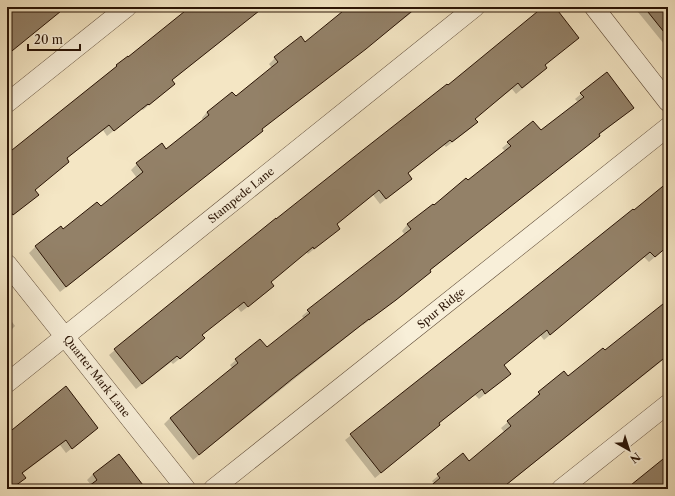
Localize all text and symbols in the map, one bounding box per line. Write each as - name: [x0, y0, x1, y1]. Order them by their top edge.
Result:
- scale bar: [28, 26, 80, 52]
- text: 20 m: [34, 32, 63, 47]
- street label: Stampede Lane: [205, 164, 277, 226]
- street label: Spur Ridge: [414, 284, 468, 332]
- street label: Quarter Mark Lane: [61, 332, 133, 420]
- north arrow: [609, 430, 649, 470]
- text: N: [627, 449, 643, 466]

